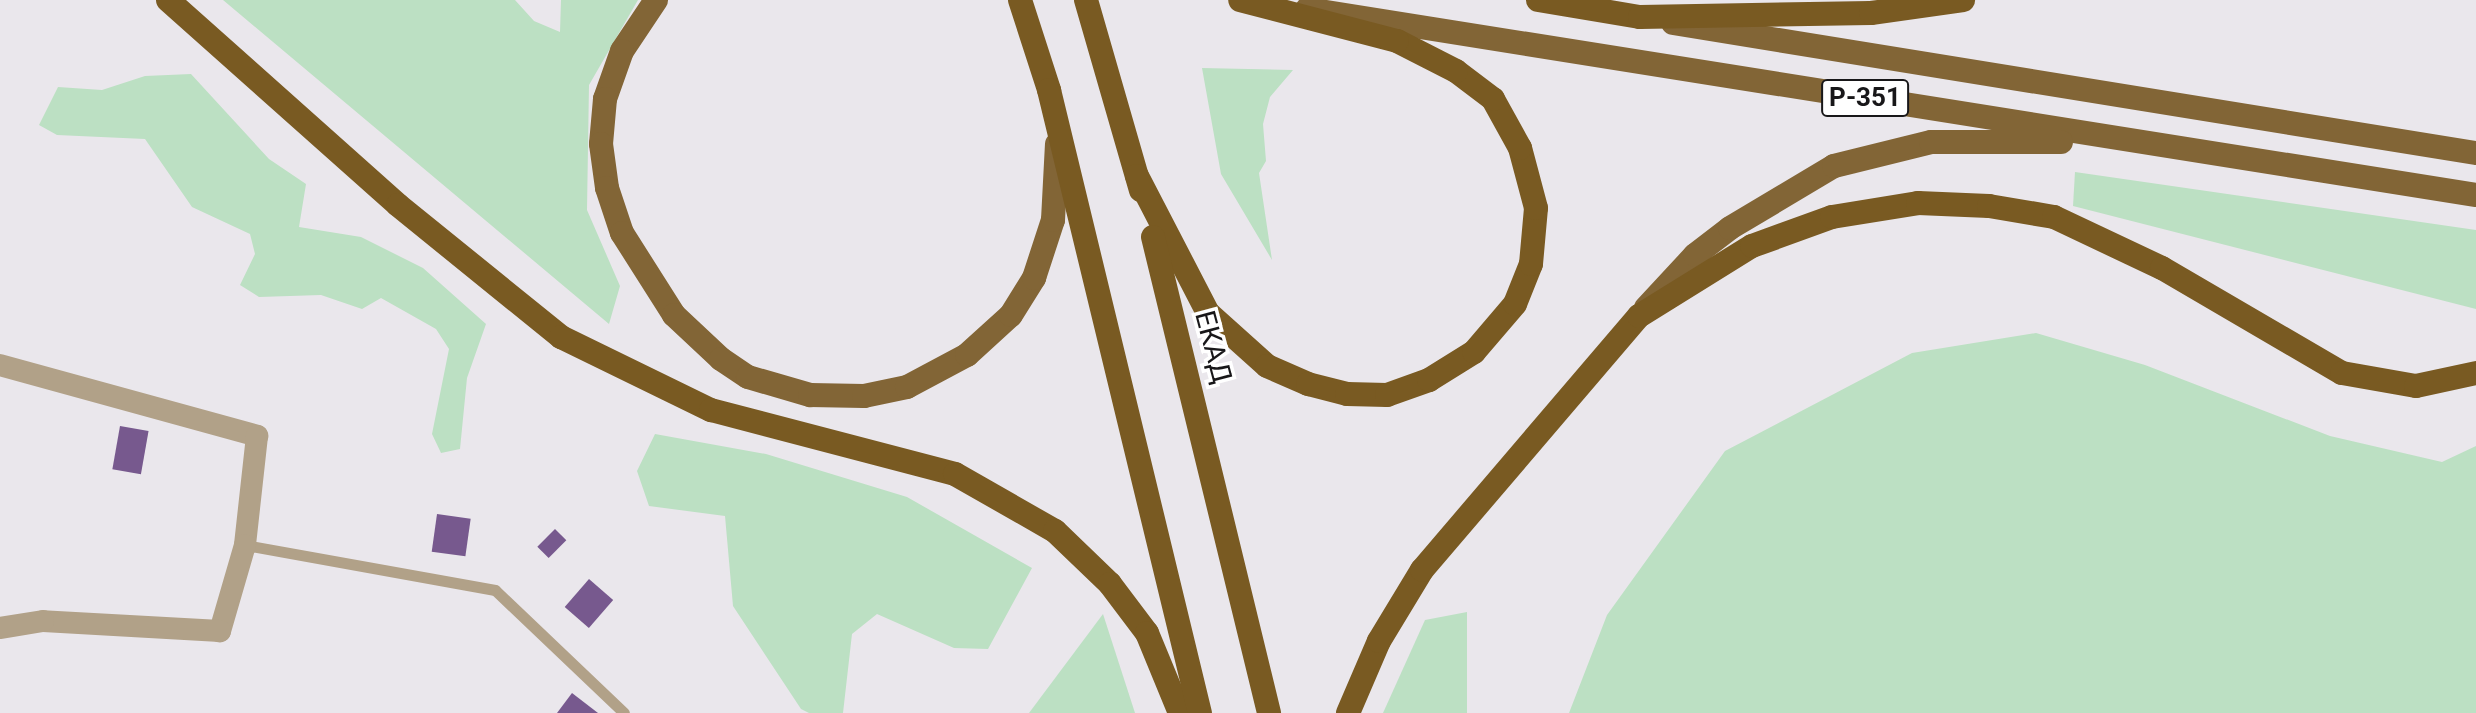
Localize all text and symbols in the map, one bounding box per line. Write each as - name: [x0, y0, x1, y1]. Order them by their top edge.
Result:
- road number: Р-351: [1821, 76, 1909, 120]
- street label: ЕКАД: [1187, 307, 1239, 387]

